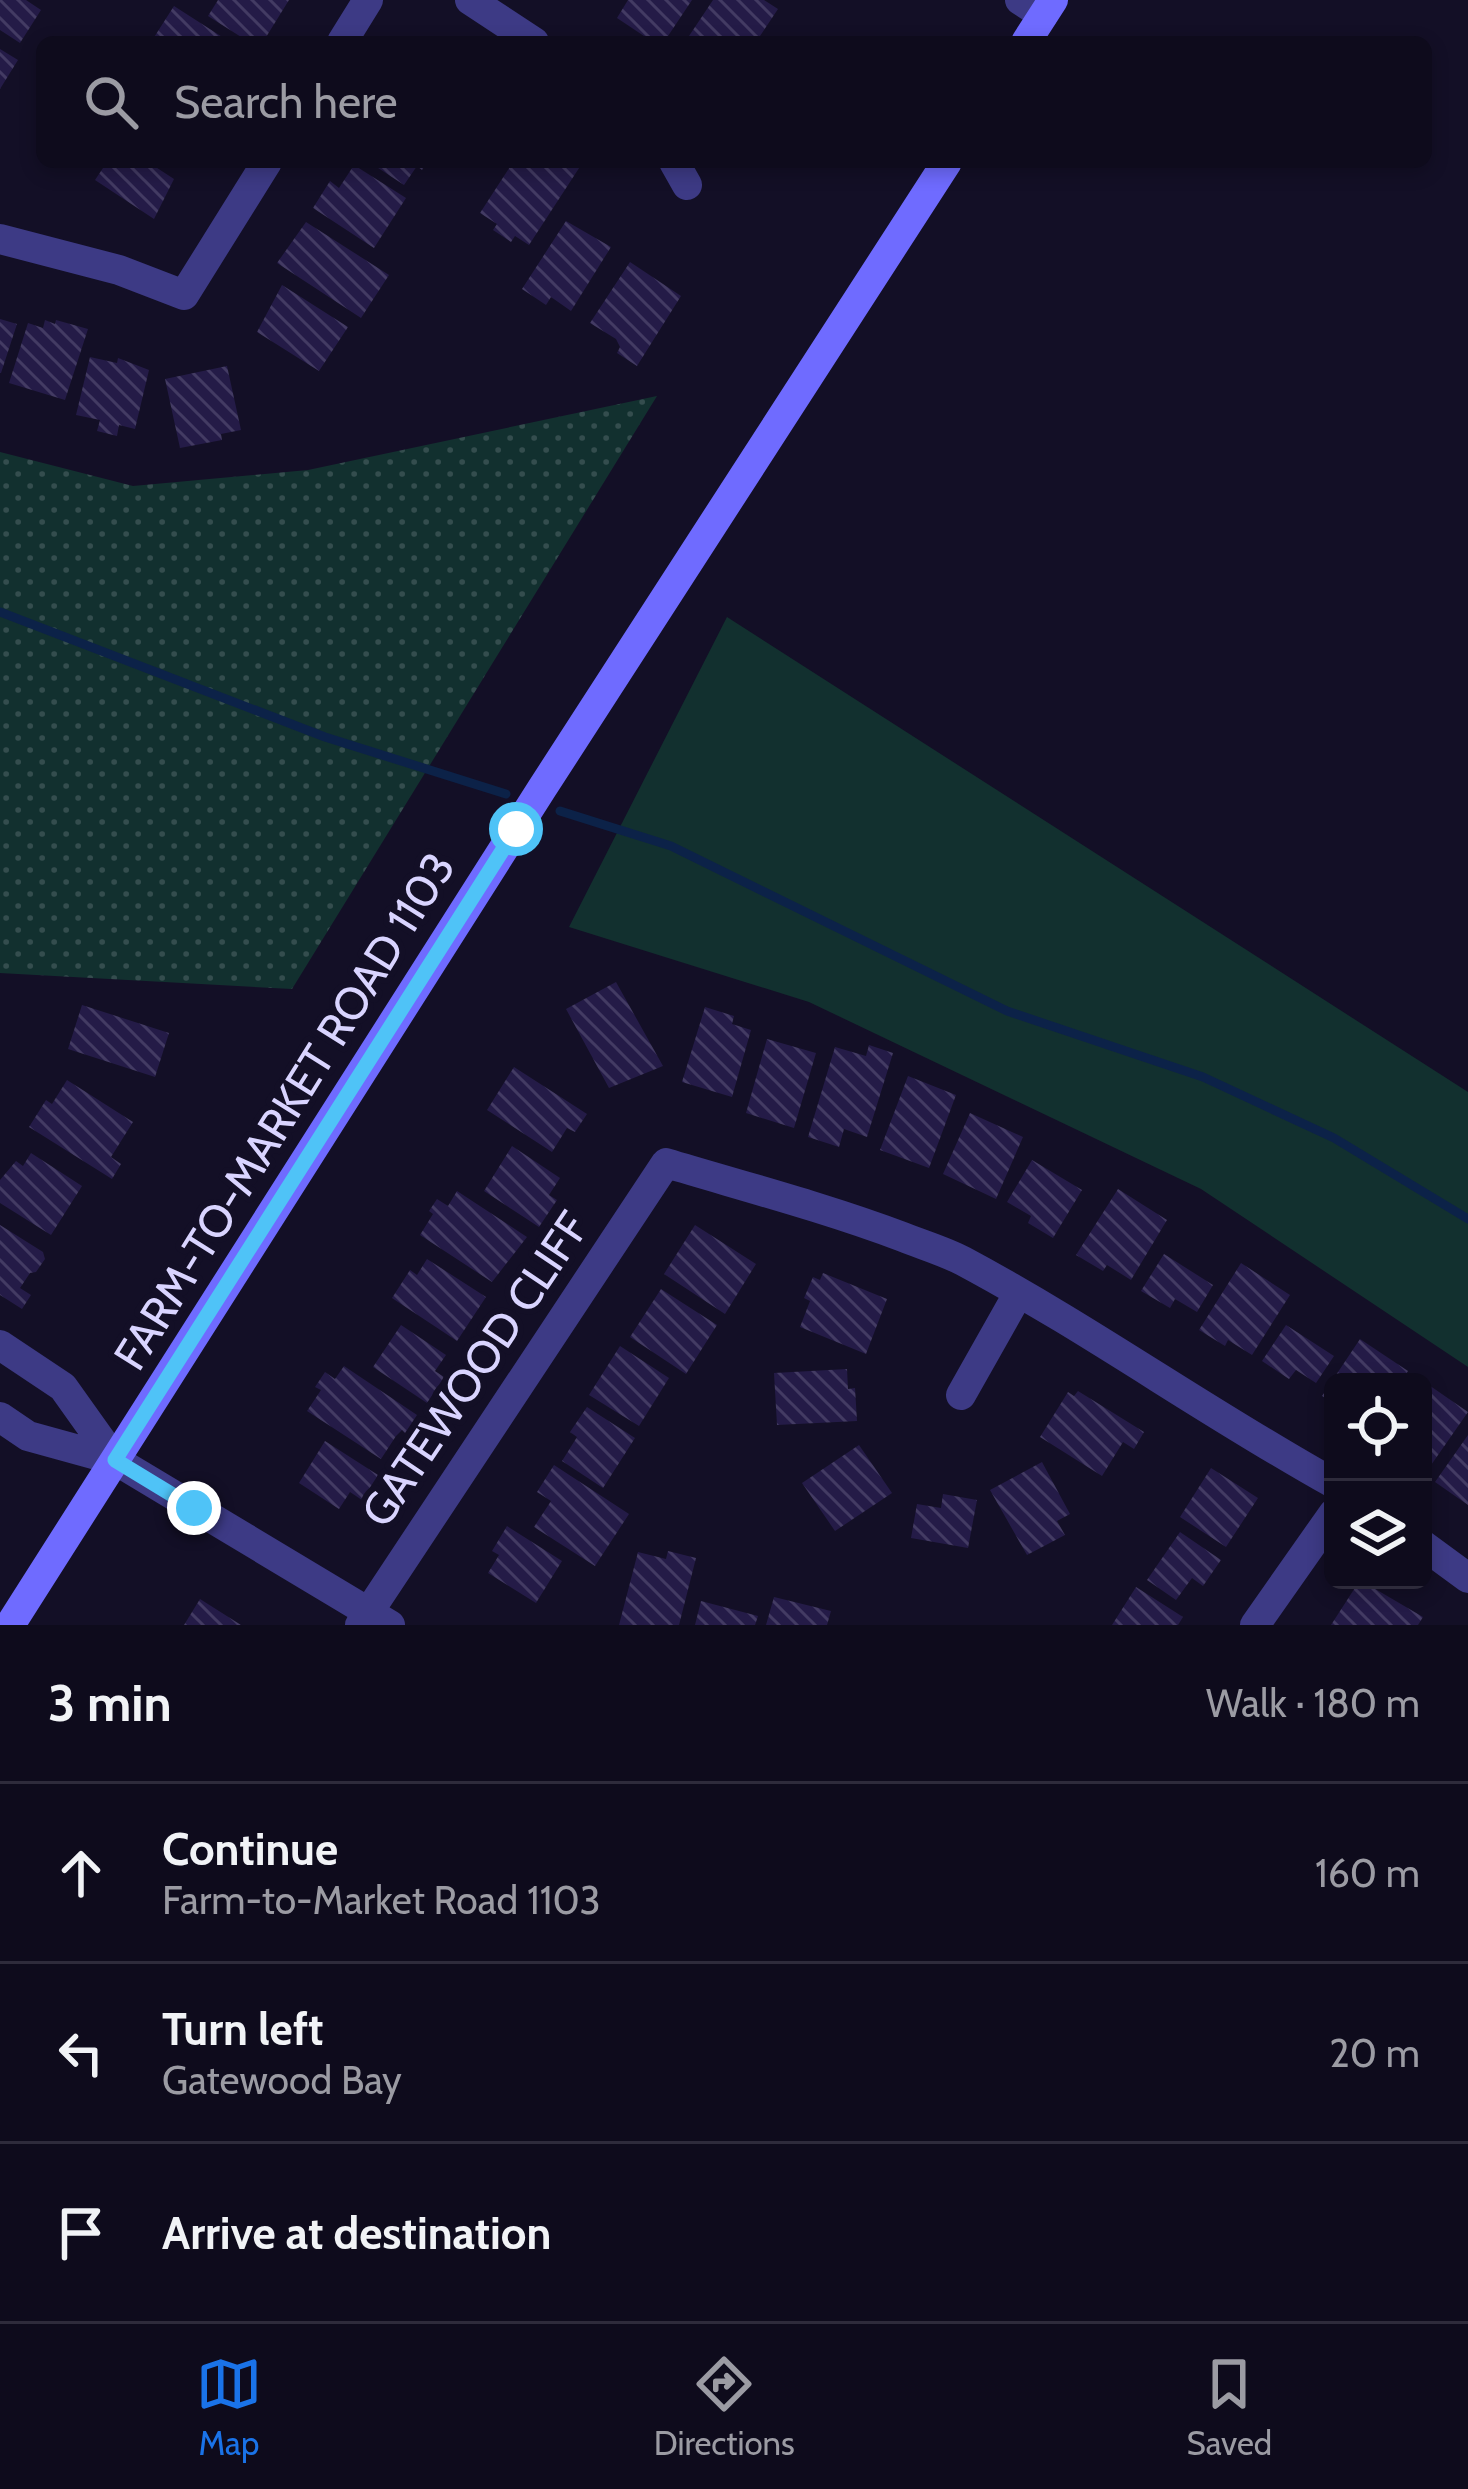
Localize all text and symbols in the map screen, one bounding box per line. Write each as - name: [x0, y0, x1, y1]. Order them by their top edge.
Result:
- search box: [36, 36, 1432, 168]
- icon: search: [78, 69, 144, 135]
- text: Search here: [174, 75, 398, 129]
- route start: [489, 802, 543, 856]
- street label: FARM-TO-MARKET ROAD 1103: [102, 843, 466, 1379]
- street label: GATEWOOD CLIFF: [350, 1202, 600, 1536]
- map controls: [1324, 1373, 1432, 1589]
- button: locate: [1324, 1373, 1432, 1481]
- route end: [167, 1481, 221, 1535]
- button: layers: [1324, 1481, 1432, 1589]
- text: 3 min: [48, 1672, 172, 1734]
- text: Walk · 180 m: [1206, 1679, 1420, 1727]
- text: Continue: [162, 1822, 338, 1876]
- icon: ahead: [48, 1840, 114, 1906]
- text: 160 m: [1315, 1849, 1420, 1897]
- text: Farm-to-Market Road 1103: [162, 1876, 601, 1924]
- text: Turn left: [162, 2002, 324, 2056]
- icon: left: [48, 2020, 114, 2086]
- text: 20 m: [1329, 2029, 1420, 2077]
- text: Gatewood Bay: [162, 2056, 402, 2104]
- icon: arrive: [48, 2200, 114, 2266]
- text: Arrive at destination: [162, 2206, 551, 2260]
- tab: Map: [196, 2351, 262, 2463]
- tab: Directions: [654, 2351, 795, 2463]
- tab: Saved: [1186, 2351, 1272, 2463]

